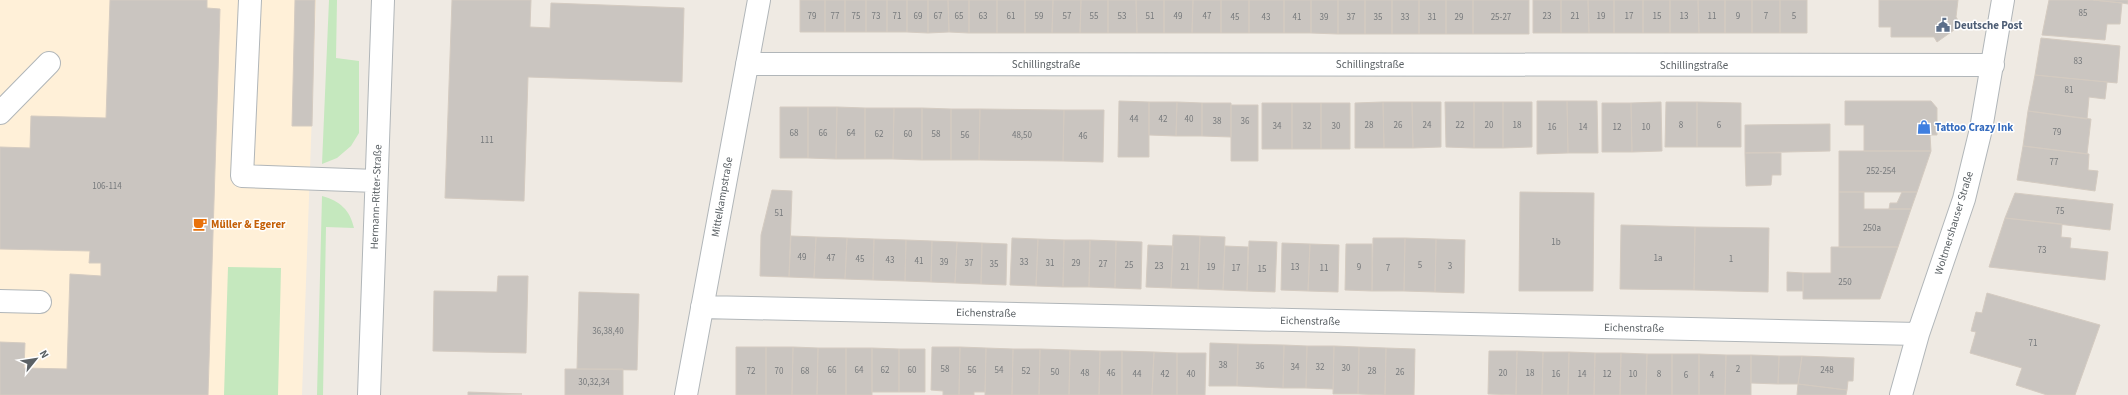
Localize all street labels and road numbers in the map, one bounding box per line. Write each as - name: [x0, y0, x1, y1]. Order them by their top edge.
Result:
- street label: Schillingstraße: [1012, 57, 1081, 72]
- street label: Schillingstraße: [1336, 57, 1405, 72]
- street label: Schillingstraße: [1660, 58, 1729, 73]
- street label: Hermann-Ritter-Straße: [367, 144, 385, 250]
- street label: Mittelkampstraße: [708, 155, 737, 238]
- street label: Woltmershauser Straße: [1931, 169, 1977, 277]
- street label: Eichenstraße: [956, 305, 1017, 321]
- street label: Eichenstraße: [1280, 313, 1341, 329]
- street label: Eichenstraße: [1604, 320, 1665, 336]

